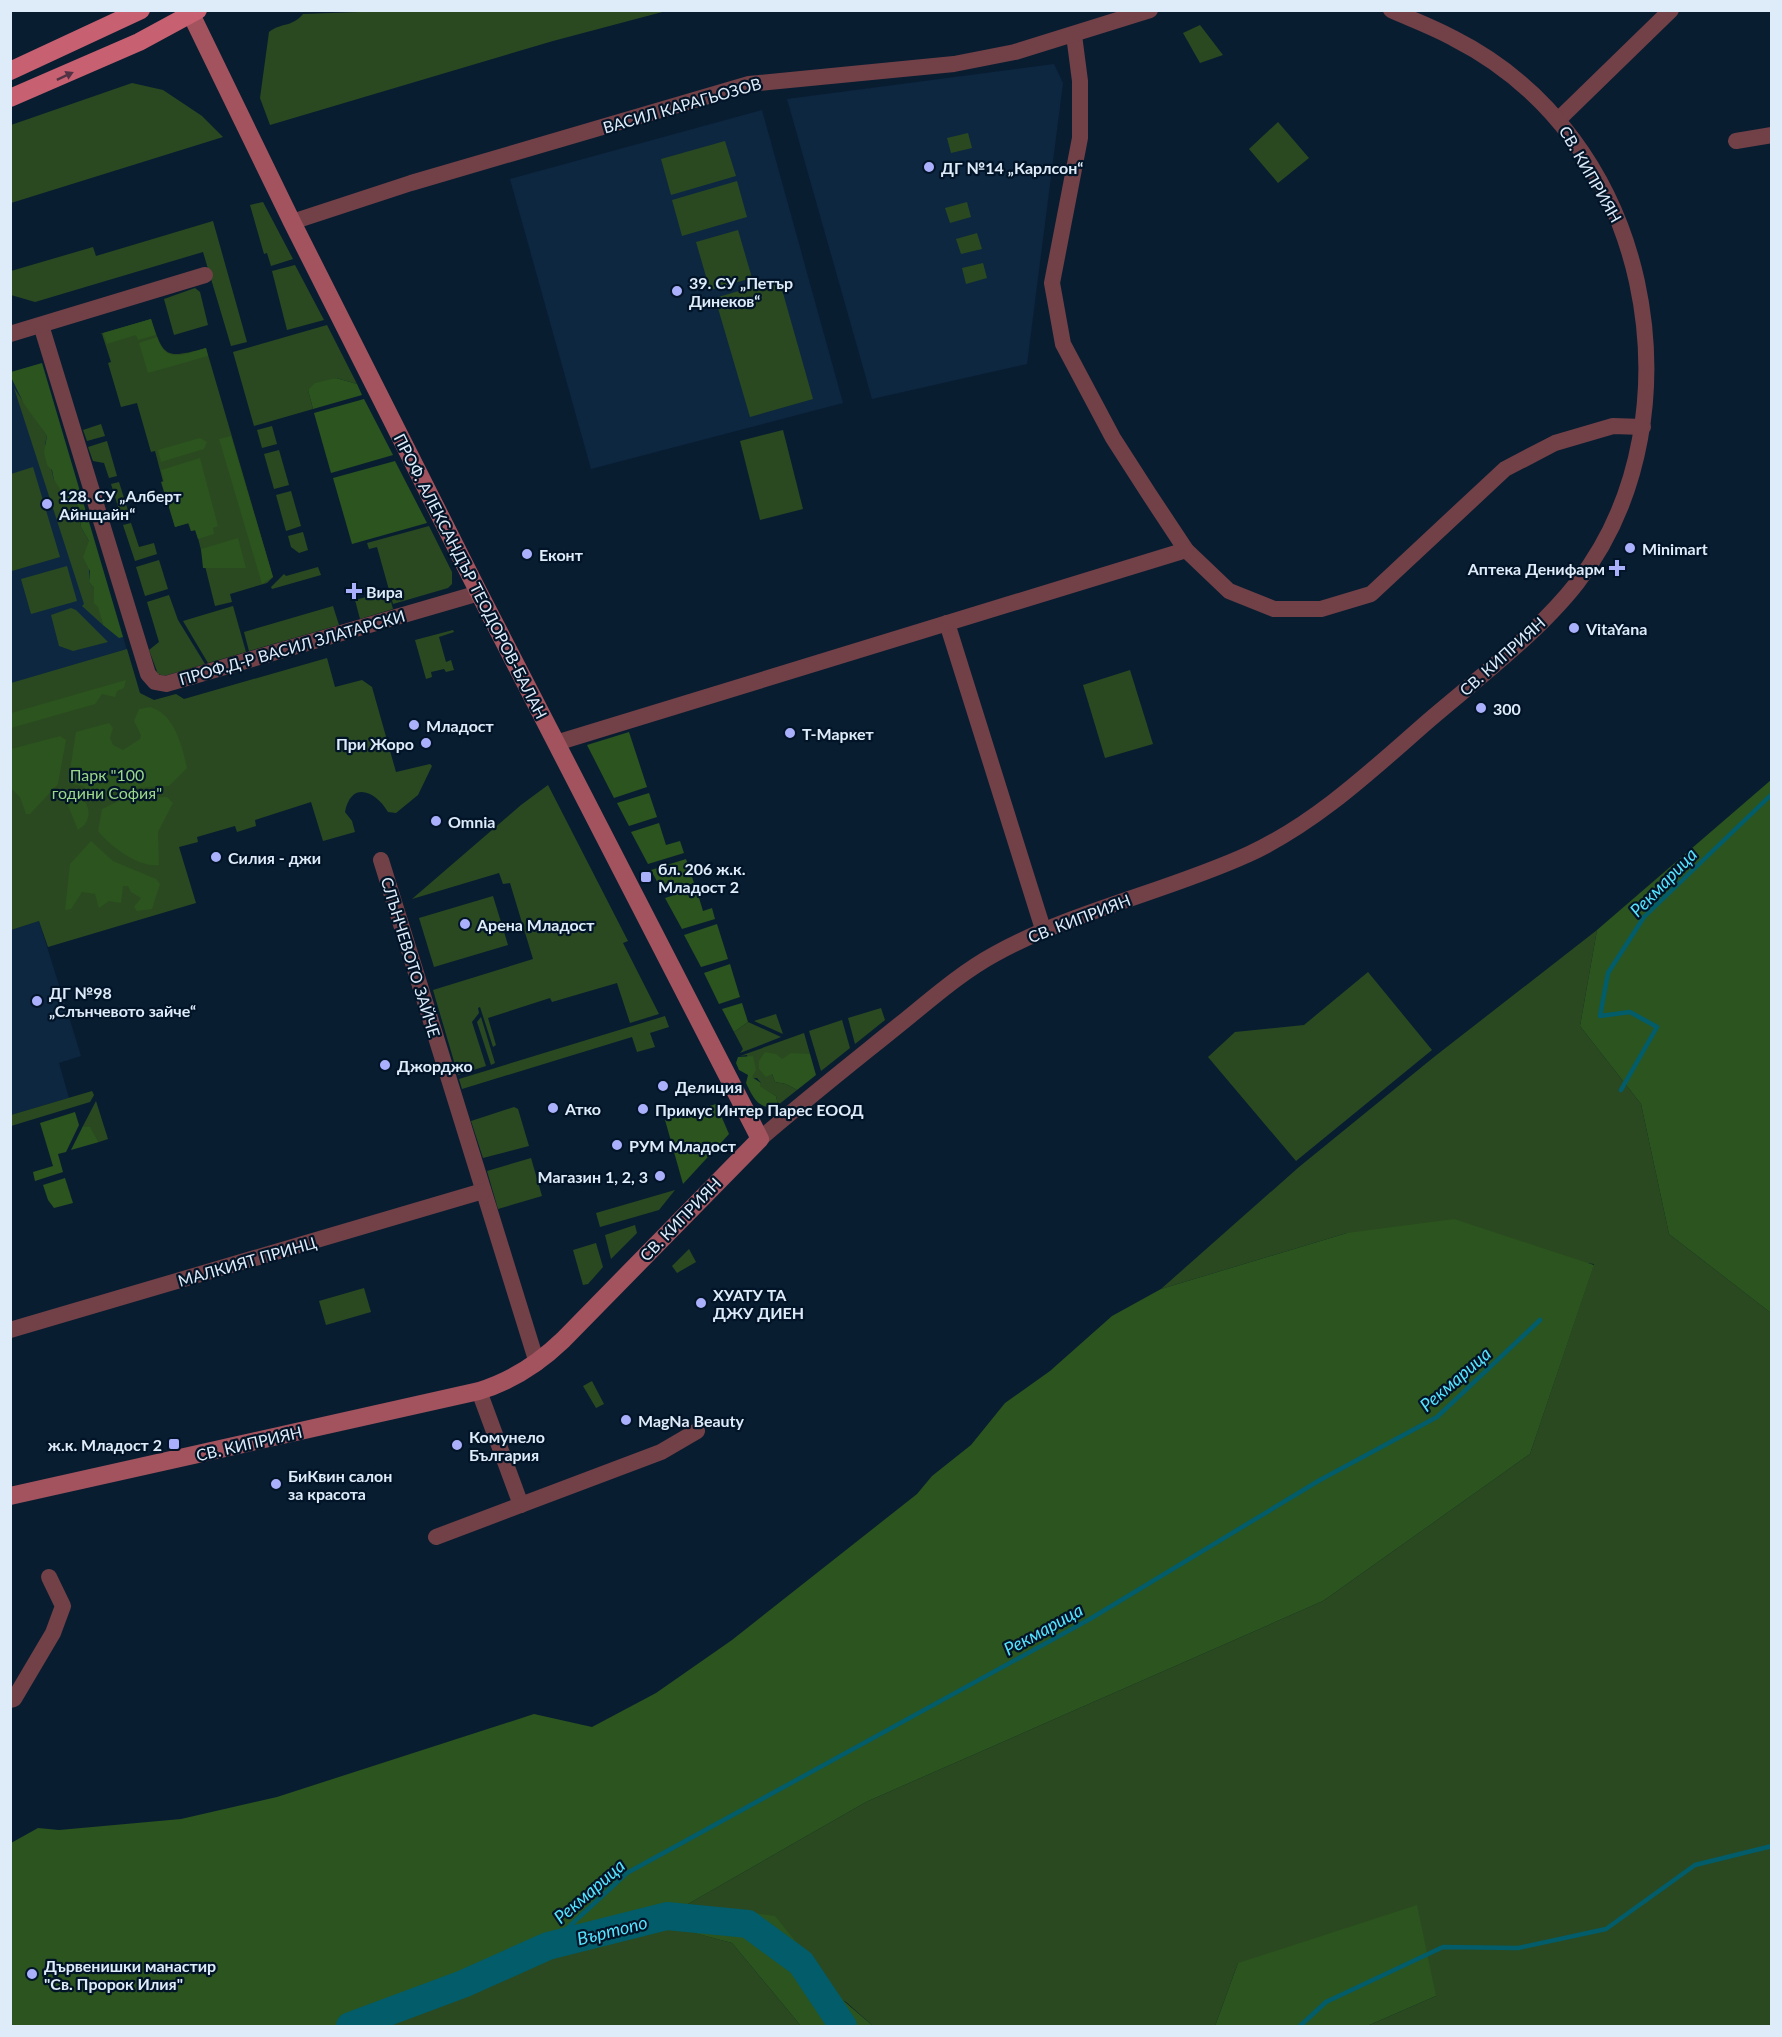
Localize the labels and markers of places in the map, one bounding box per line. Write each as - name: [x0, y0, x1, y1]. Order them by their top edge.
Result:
- place label: ДГ №14 „Карлсон“: [941, 158, 1084, 177]
- marker: ДГ №14 „Карлсон“: [922, 160, 936, 174]
- place label: 39. СУ „Петър Динеков“: [689, 273, 793, 310]
- marker: 39. СУ „Петър Динеков“: [670, 284, 684, 298]
- place label: 128. СУ „Алберт Айнщайн“: [58, 486, 182, 523]
- marker: 128. СУ „Алберт Айнщайн“: [40, 497, 54, 511]
- place label: Minimart: [1642, 539, 1708, 558]
- marker: Minimart: [1623, 541, 1637, 555]
- place label: Еконт: [539, 545, 584, 564]
- marker: Еконт: [520, 547, 534, 561]
- place label: Аптека Денифарм: [1467, 559, 1605, 578]
- marker: Аптека Денифарм: [1610, 561, 1624, 575]
- place label: Вира: [366, 582, 403, 601]
- marker: Вира: [347, 584, 361, 598]
- place label: VitaYana: [1585, 619, 1647, 638]
- marker: VitaYana: [1567, 621, 1581, 635]
- place label: 300: [1493, 699, 1521, 718]
- marker: 300: [1474, 701, 1488, 715]
- place label: Младост: [426, 716, 495, 735]
- marker: Младост: [407, 718, 421, 732]
- place label: Т-Маркет: [802, 724, 875, 743]
- marker: Т-Маркет: [783, 726, 797, 740]
- place label: При Жоро: [336, 734, 414, 753]
- marker: При Жоро: [419, 736, 433, 750]
- place label: Omnia: [448, 812, 495, 831]
- marker: Omnia: [429, 814, 443, 828]
- place label: Силия - джи: [228, 848, 321, 867]
- marker: Силия - джи: [209, 850, 223, 864]
- place label: бл. 206 ж.к. Младост 2: [658, 859, 746, 896]
- marker: бл. 206 ж.к. Младост 2: [639, 870, 653, 884]
- place label: Арена Младост: [476, 915, 595, 934]
- marker: Арена Младост: [458, 917, 472, 931]
- place label: ДГ №98 „Слънчевото зайче“: [49, 983, 196, 1020]
- marker: ДГ №98 „Слънчевото зайче“: [30, 994, 44, 1008]
- place label: Джорджо: [397, 1056, 473, 1075]
- marker: Джорджо: [378, 1058, 392, 1072]
- place label: Делиция: [675, 1077, 742, 1096]
- marker: Делиция: [656, 1079, 670, 1093]
- place label: Атко: [564, 1099, 601, 1118]
- place label: Примус Интер Парес ЕООД: [655, 1100, 864, 1119]
- marker: Атко: [546, 1101, 560, 1115]
- marker: Примус Интер Парес ЕООД: [636, 1102, 650, 1116]
- place label: РУМ Младост: [629, 1136, 737, 1155]
- marker: РУМ Младост: [610, 1138, 624, 1152]
- place label: Магазин 1, 2, 3: [538, 1167, 648, 1186]
- marker: Магазин 1, 2, 3: [653, 1169, 667, 1183]
- place label: ХУАТУ ТА ДЖУ ДИЕН: [713, 1285, 804, 1322]
- marker: ХУАТУ ТА ДЖУ ДИЕН: [694, 1296, 708, 1310]
- place label: MagNa Beauty: [638, 1411, 745, 1430]
- marker: MagNa Beauty: [619, 1413, 633, 1427]
- place label: Комунело България: [469, 1427, 545, 1464]
- place label: ж.к. Младост 2: [48, 1435, 162, 1454]
- marker: ж.к. Младост 2: [167, 1437, 181, 1451]
- marker: Комунело България: [450, 1438, 464, 1452]
- place label: БиКвин салон за красота: [288, 1466, 392, 1503]
- marker: БиКвин салон за красота: [269, 1477, 283, 1491]
- place label: Дървенишки манастир "Св. Пророк Илия": [44, 1956, 216, 1993]
- marker: Дървенишки манастир "Св. Пророк Илия": [25, 1967, 39, 1981]

